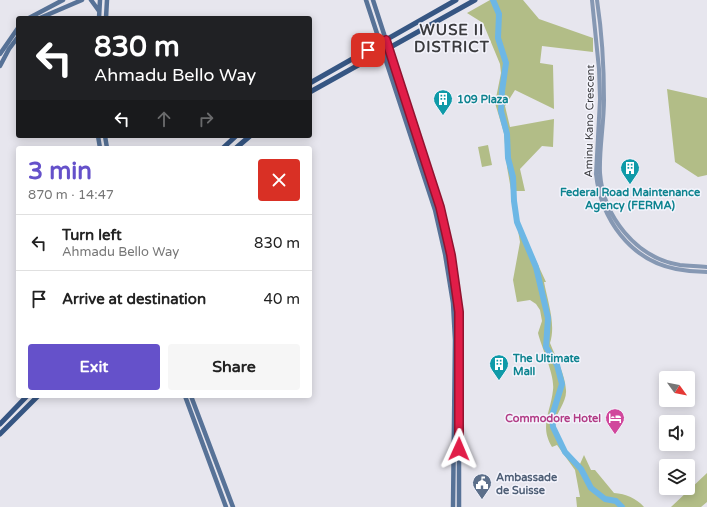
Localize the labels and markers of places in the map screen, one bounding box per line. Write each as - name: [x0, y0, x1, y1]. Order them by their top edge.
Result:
- pin: [351, 33, 385, 67]
- building icon: 109 Plaza: [432, 88, 454, 116]
- place label: 109 Plaza: [457, 93, 509, 106]
- building icon: Federal Road Maintenance Agency (FERMA): [619, 157, 641, 185]
- place label: Federal Road Maintenance Agency (FERMA): [560, 186, 701, 213]
- place label: The Ultimate Mall: [512, 352, 581, 378]
- building icon: The Ultimate Mall: [488, 353, 510, 381]
- hotel icon: Commodore Hotel: [604, 407, 626, 435]
- place label: Commodore Hotel: [505, 412, 601, 425]
- place label: Ambassade de Suisse: [496, 471, 558, 497]
- public building icon: Ambassade de Suisse: [471, 472, 493, 500]

